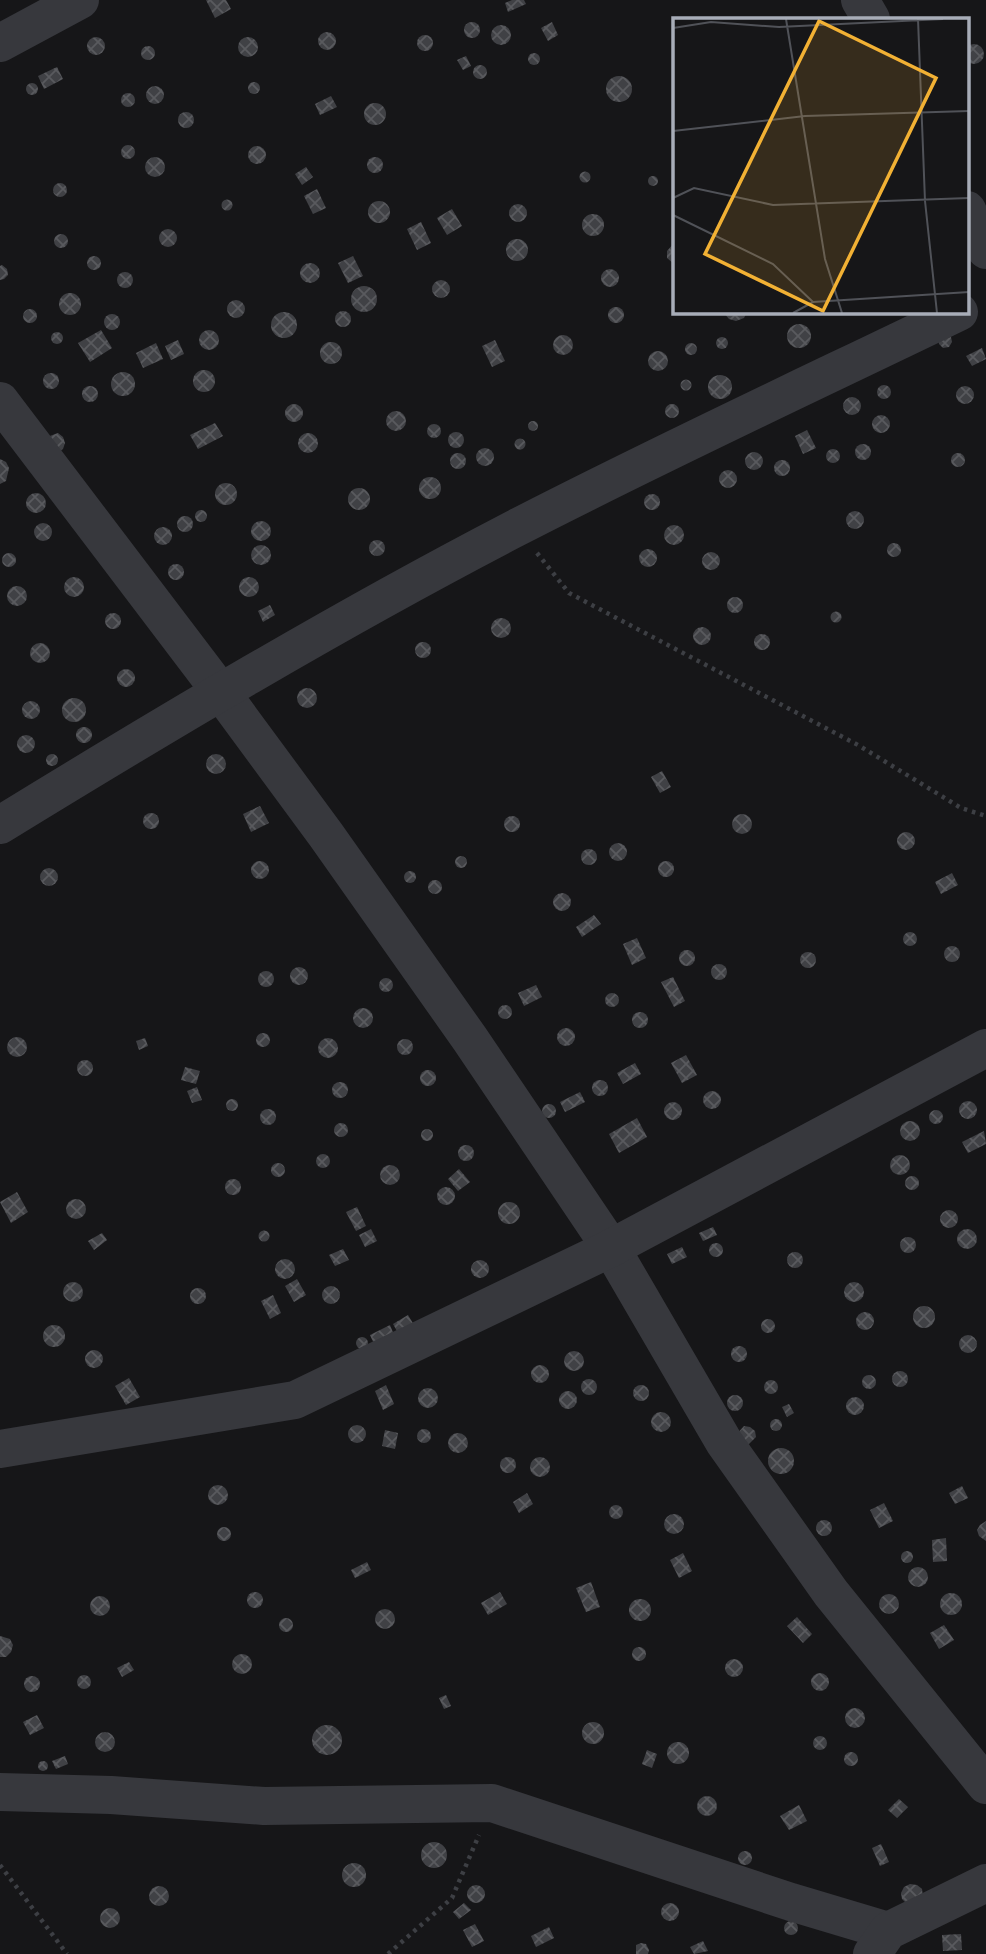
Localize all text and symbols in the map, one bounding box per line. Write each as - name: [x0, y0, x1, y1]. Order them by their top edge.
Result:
- inset map: [673, 18, 968, 313]

